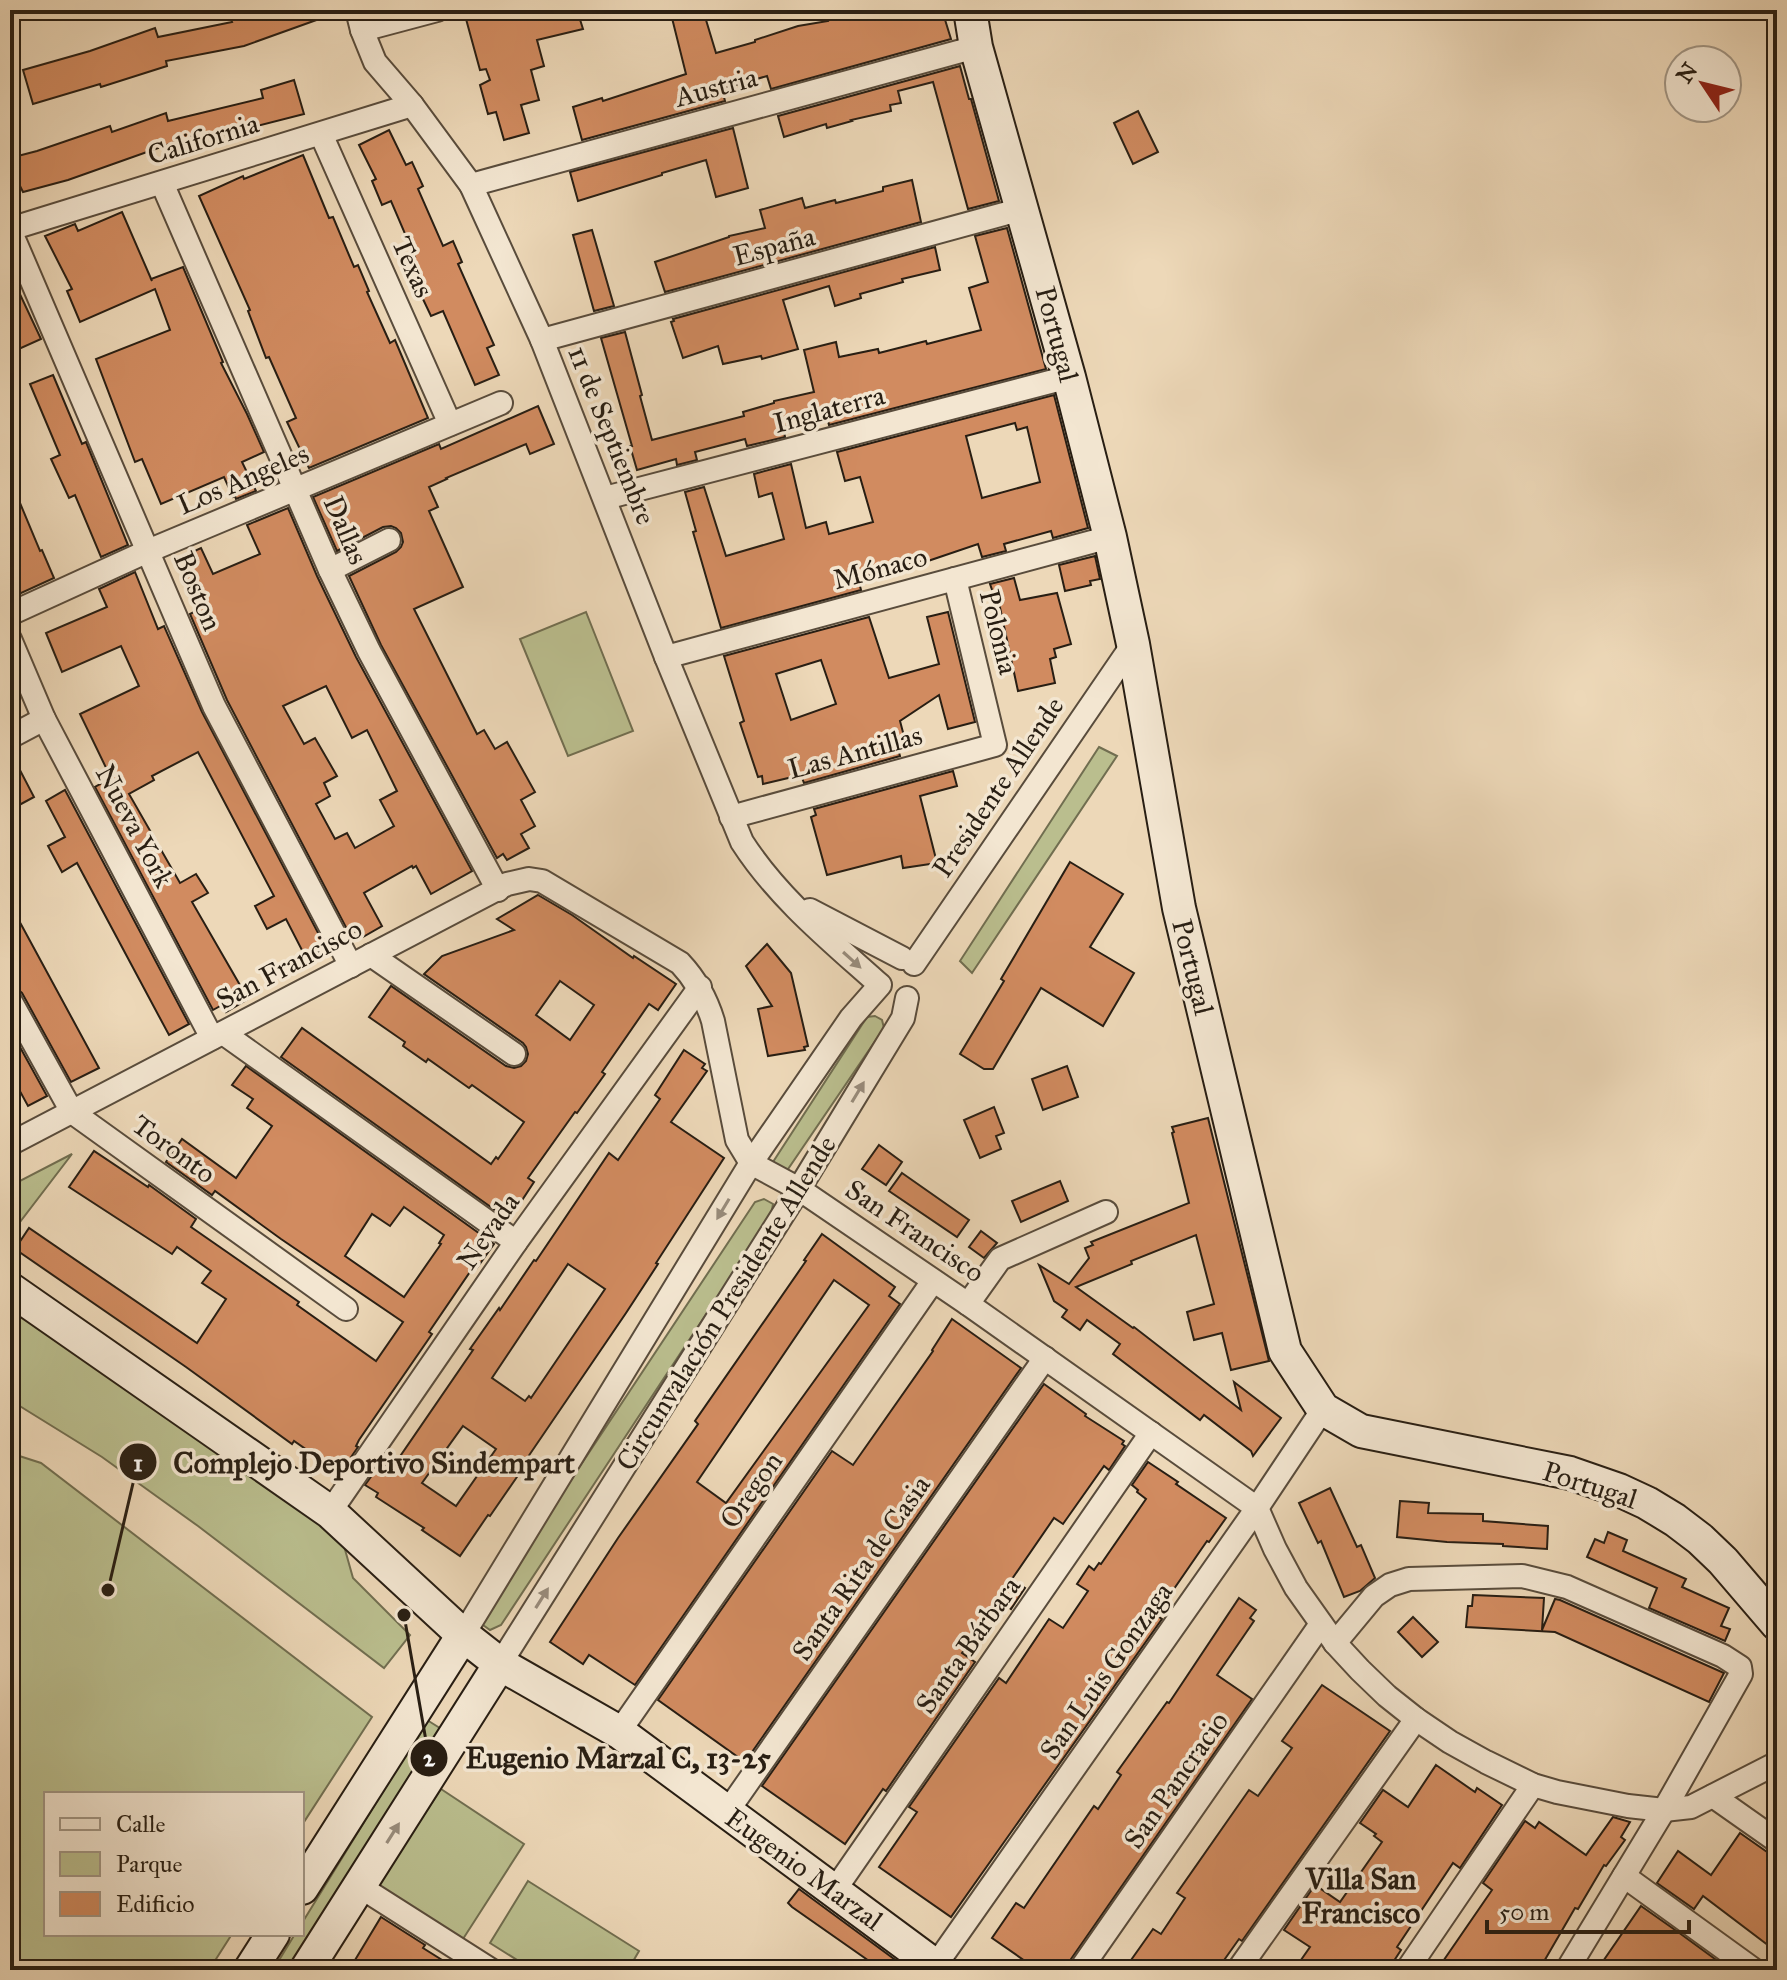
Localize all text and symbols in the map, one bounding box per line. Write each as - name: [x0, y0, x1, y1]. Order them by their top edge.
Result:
- north arrow: [1663, 44, 1743, 124]
- text: N: [1671, 57, 1704, 88]
- street label: Austria: [670, 59, 761, 115]
- street label: California: [143, 105, 263, 173]
- street label: España: [729, 218, 819, 274]
- street label: Texas: [384, 231, 442, 303]
- street label: Portugal: [1027, 282, 1087, 386]
- street label: 11 de Septiembre: [560, 341, 664, 529]
- street label: Inglaterra: [769, 377, 889, 441]
- street label: Los Angeles: [172, 436, 314, 522]
- street label: Dallas: [316, 490, 376, 570]
- street label: Mónaco: [829, 539, 931, 597]
- street label: Boston: [166, 546, 230, 636]
- street label: Polonia: [972, 586, 1026, 678]
- street label: Presidente Allende: [925, 690, 1071, 884]
- street label: Las Antillas: [784, 717, 926, 787]
- street label: Nueva York: [88, 758, 182, 894]
- street label: San Francisco: [210, 911, 368, 1017]
- street label: Portugal: [1164, 916, 1222, 1019]
- one-way arrow: [842, 951, 862, 969]
- one-way arrow: [851, 1081, 865, 1103]
- street label: Toronto: [125, 1107, 223, 1191]
- street label: Circunvalación Presidente Allende: [608, 1129, 844, 1477]
- street label: San Francisco: [839, 1172, 991, 1290]
- street label: Nevada: [449, 1186, 527, 1276]
- one-way arrow: [716, 1198, 730, 1220]
- callout: Complejo Deportivo Sindempart: [118, 1435, 591, 1489]
- text: Complejo Deportivo Sindempart: [173, 1445, 575, 1481]
- street label: Oregon: [712, 1445, 790, 1535]
- text: 1: [133, 1448, 143, 1478]
- street label: Portugal: [1538, 1453, 1642, 1517]
- street label: Santa Rita de Casia: [784, 1468, 938, 1667]
- street label: Santa Bárbara: [908, 1570, 1028, 1720]
- street label: San Luis Gonzaga: [1032, 1576, 1180, 1766]
- one-way arrow: [534, 1587, 548, 1609]
- street label: San Pancracio: [1116, 1705, 1236, 1855]
- callout: Eugenio Marzal C, 13-25: [409, 1731, 786, 1785]
- text: Eugenio Marzal C, 13-25: [465, 1740, 771, 1776]
- text: 2: [423, 1743, 436, 1773]
- legend: [44, 1792, 304, 1936]
- street label: Eugenio Marzal: [718, 1800, 890, 1938]
- text: Calle: [116, 1809, 165, 1839]
- one-way arrow: [385, 1822, 399, 1844]
- text: Parque: [116, 1849, 183, 1879]
- district label: Villa San Francisco: [1302, 1861, 1420, 1931]
- scale bar: [1487, 1884, 1689, 1934]
- text: Edificio: [116, 1889, 195, 1919]
- text: 50 m: [1499, 1897, 1549, 1927]

